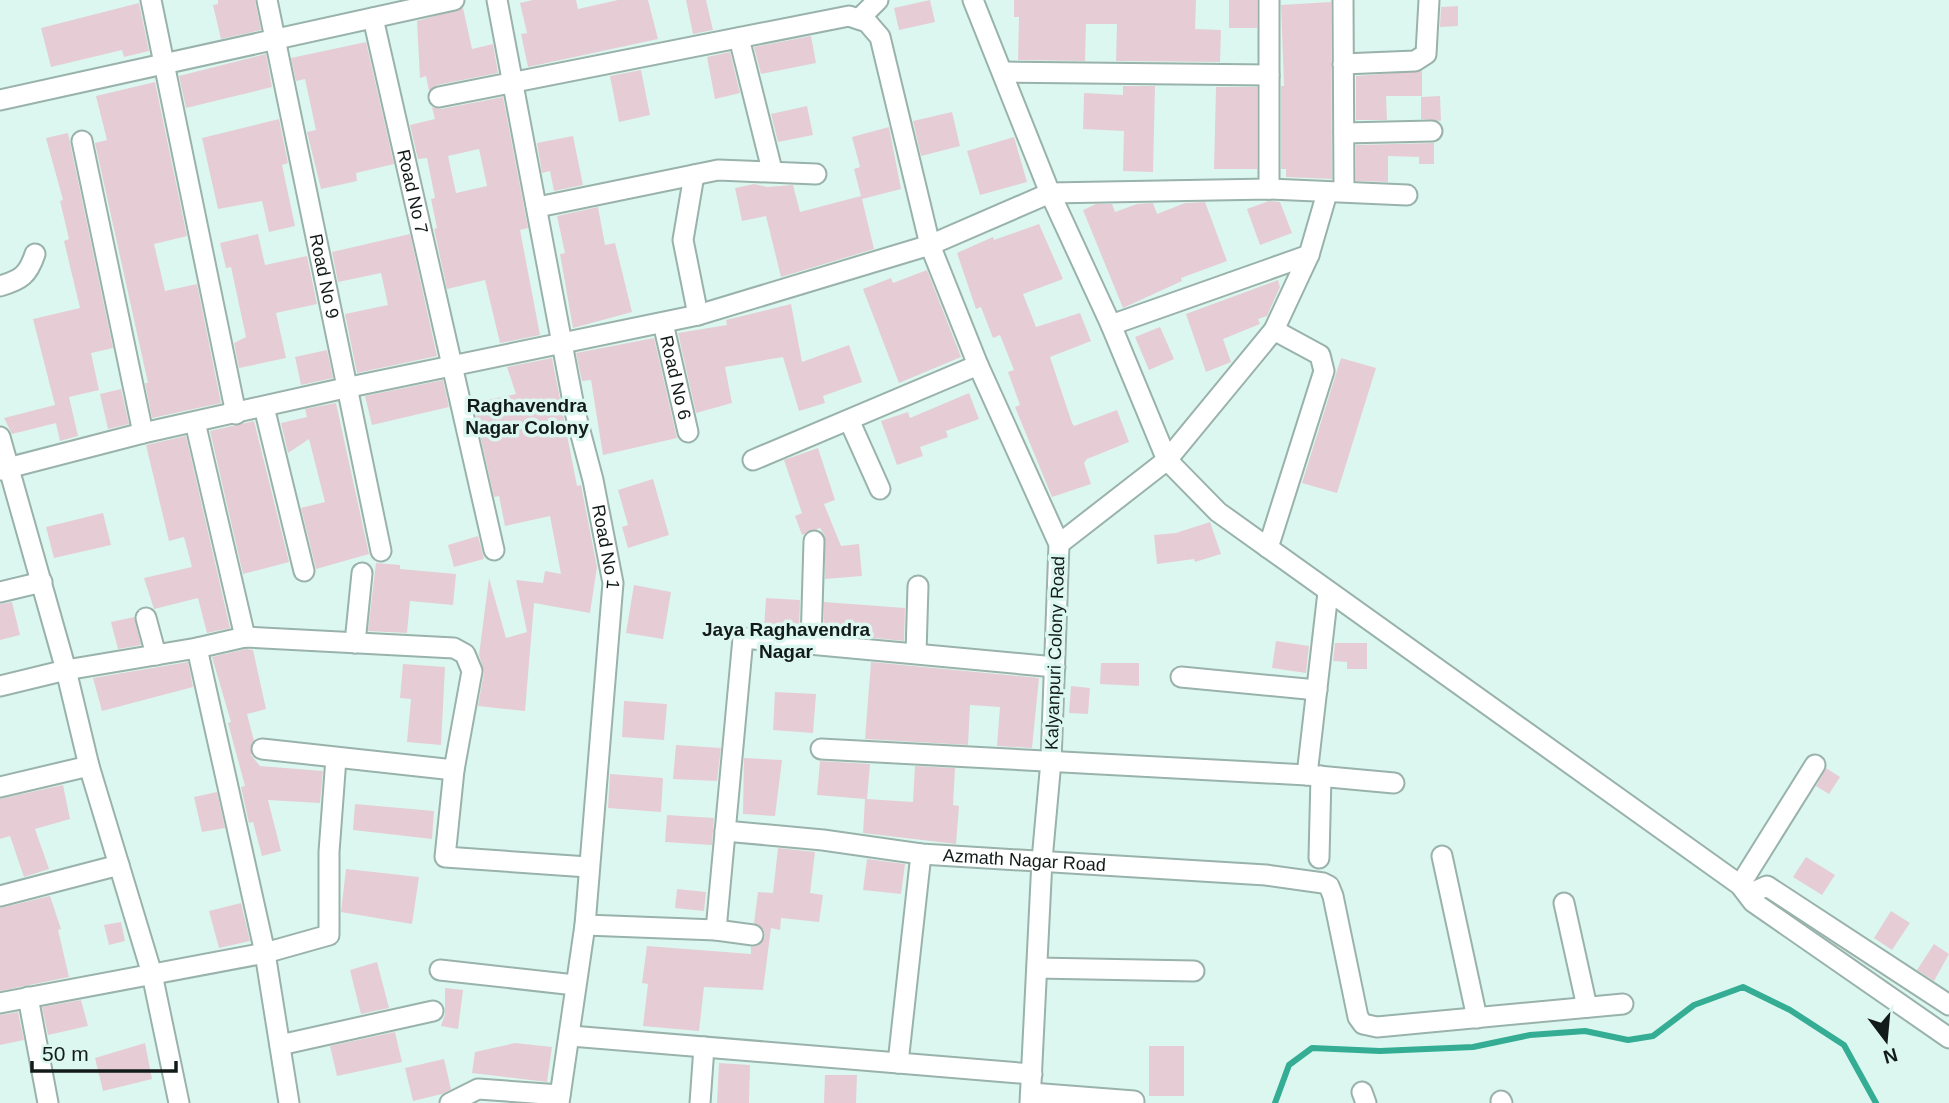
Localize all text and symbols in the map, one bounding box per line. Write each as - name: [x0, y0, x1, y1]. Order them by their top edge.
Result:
- street label: Road No 7: [393, 147, 432, 236]
- street label: Road No 9: [306, 232, 343, 320]
- street label: Road No 6: [656, 333, 695, 422]
- district label: Raghavendra Nagar Colony: [465, 395, 589, 438]
- street label: Road No 1: [588, 503, 623, 590]
- street label: Kalyanpuri Colony Road: [1042, 556, 1068, 750]
- district label: Jaya Raghavendra Nagar: [702, 619, 870, 662]
- street label: Azmath Nagar Road: [942, 845, 1106, 875]
- north arrow: [1851, 1005, 1921, 1075]
- scale bar: [32, 1030, 175, 1074]
- text: 50 m: [42, 1042, 89, 1065]
- text: N: [1881, 1044, 1900, 1068]

